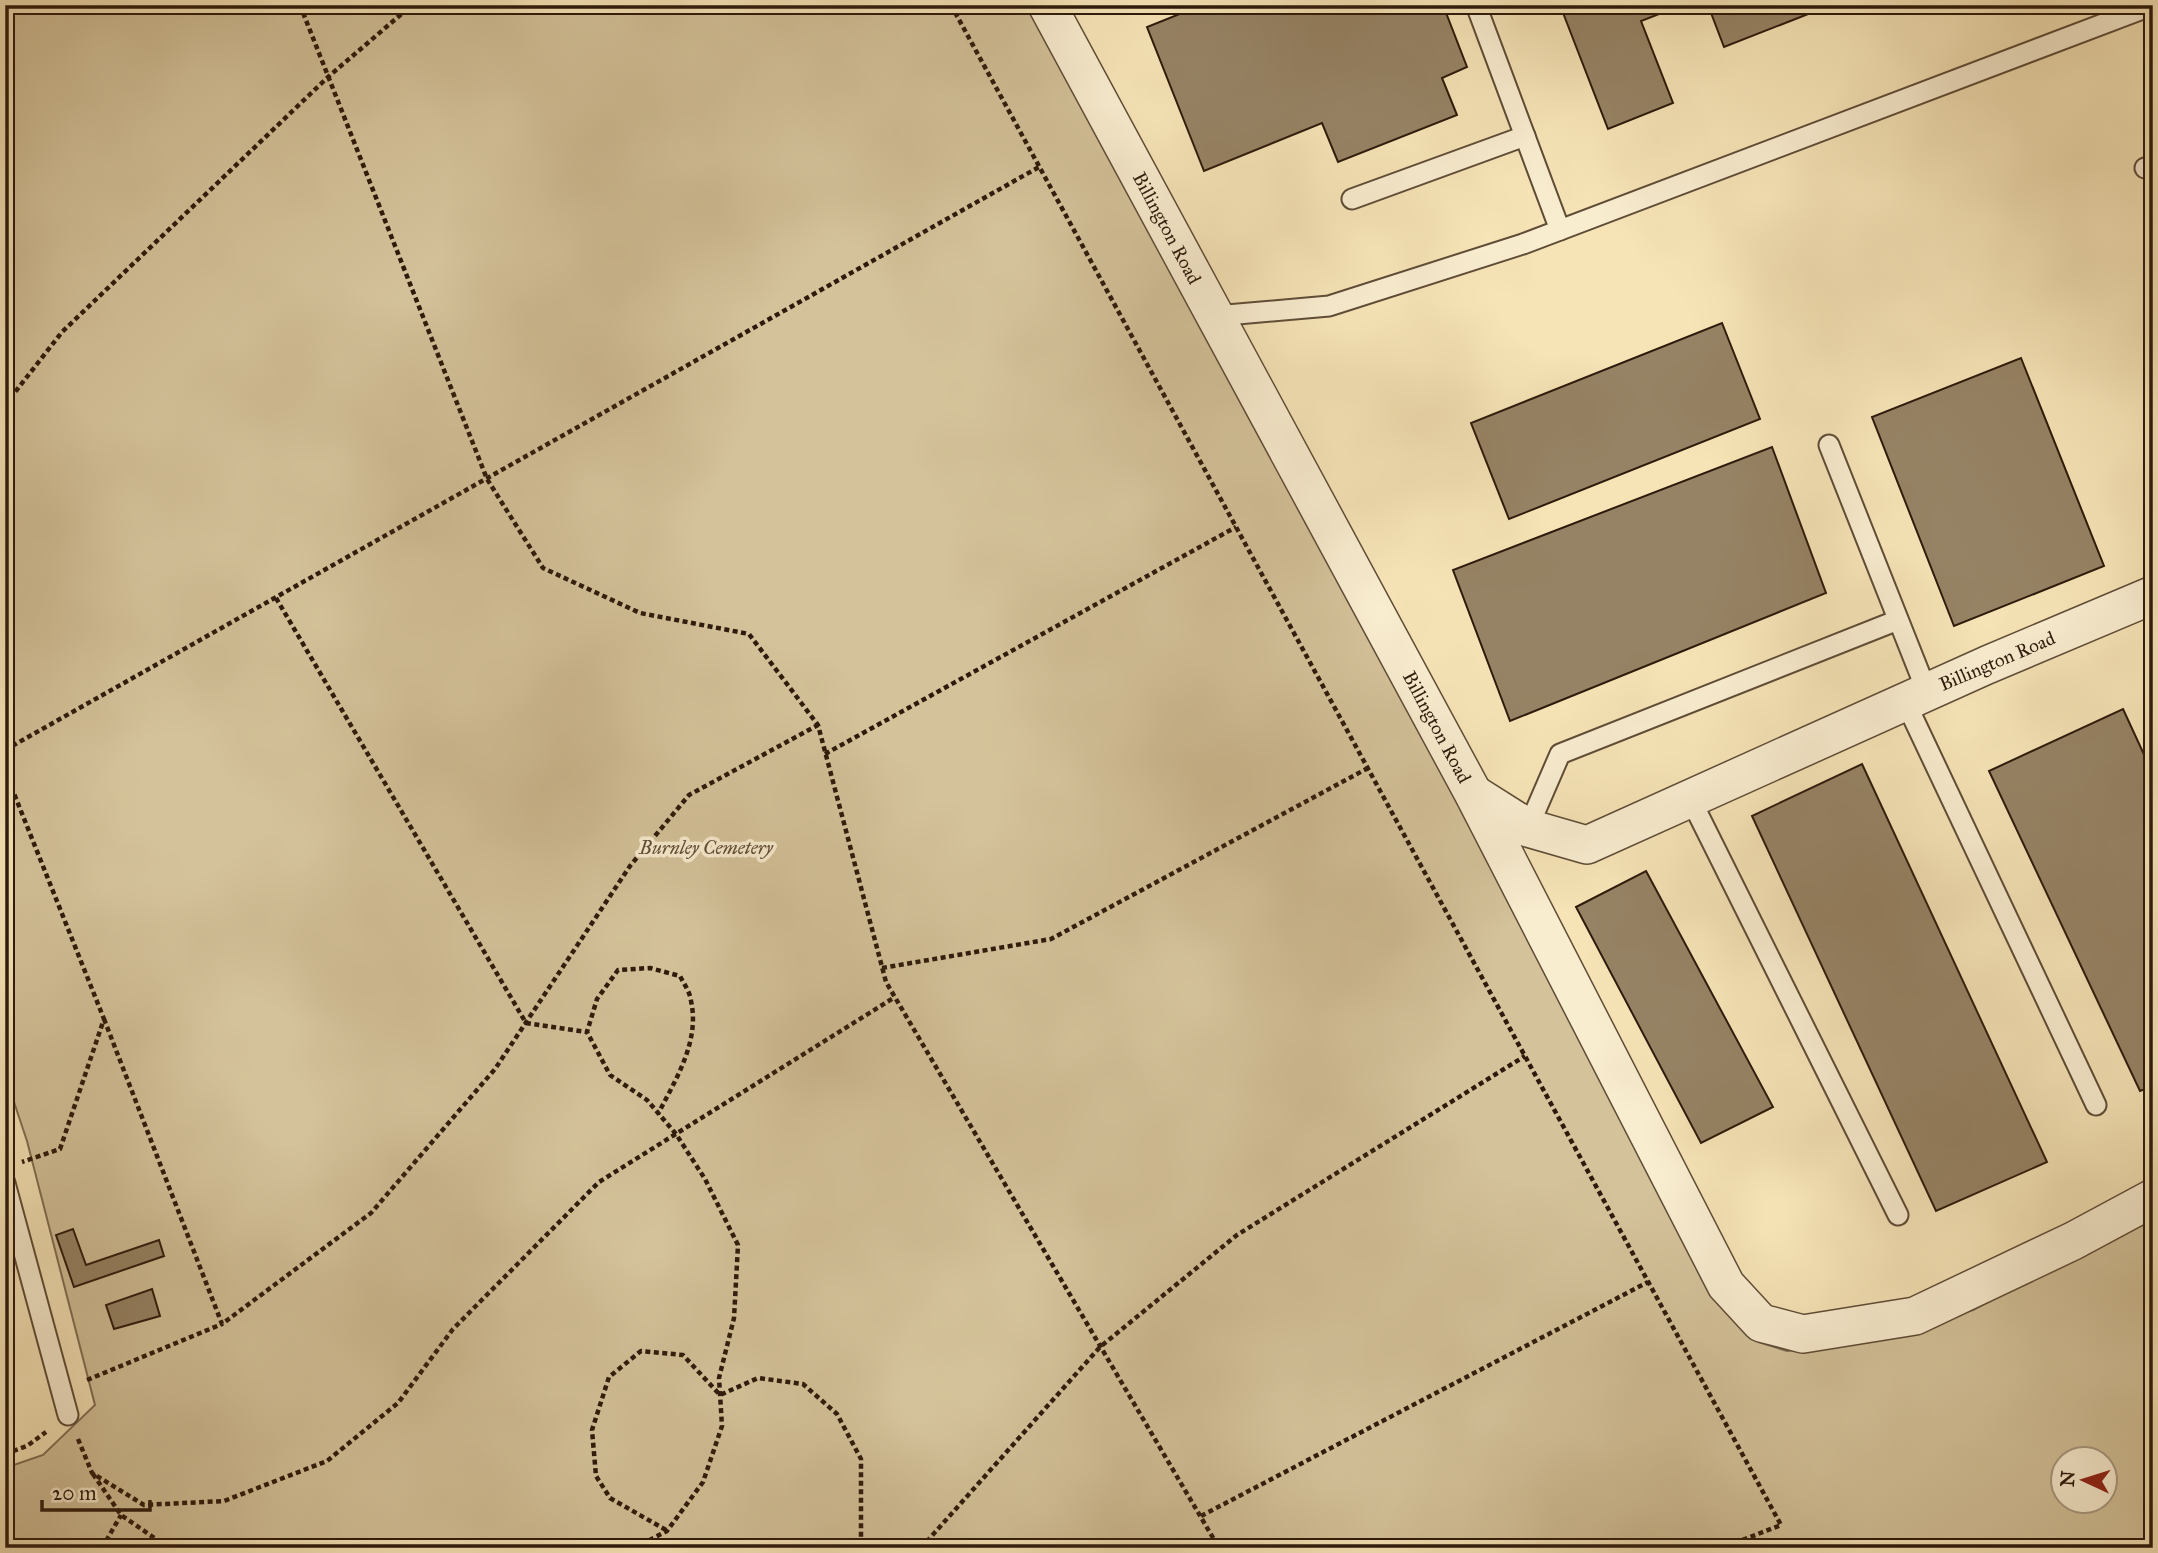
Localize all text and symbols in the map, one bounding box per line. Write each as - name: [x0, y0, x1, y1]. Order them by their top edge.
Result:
- street label: Billington Road: [1127, 168, 1206, 289]
- street label: Billington Road: [1936, 626, 2059, 697]
- street label: Billington Road: [1397, 667, 1476, 788]
- park label: Burnley Cemetery: [638, 836, 774, 859]
- north arrow: [2050, 1444, 2120, 1514]
- scale bar: [42, 1469, 150, 1513]
- text: N: [2056, 1470, 2080, 1488]
- text: 20 m: [52, 1480, 97, 1506]

